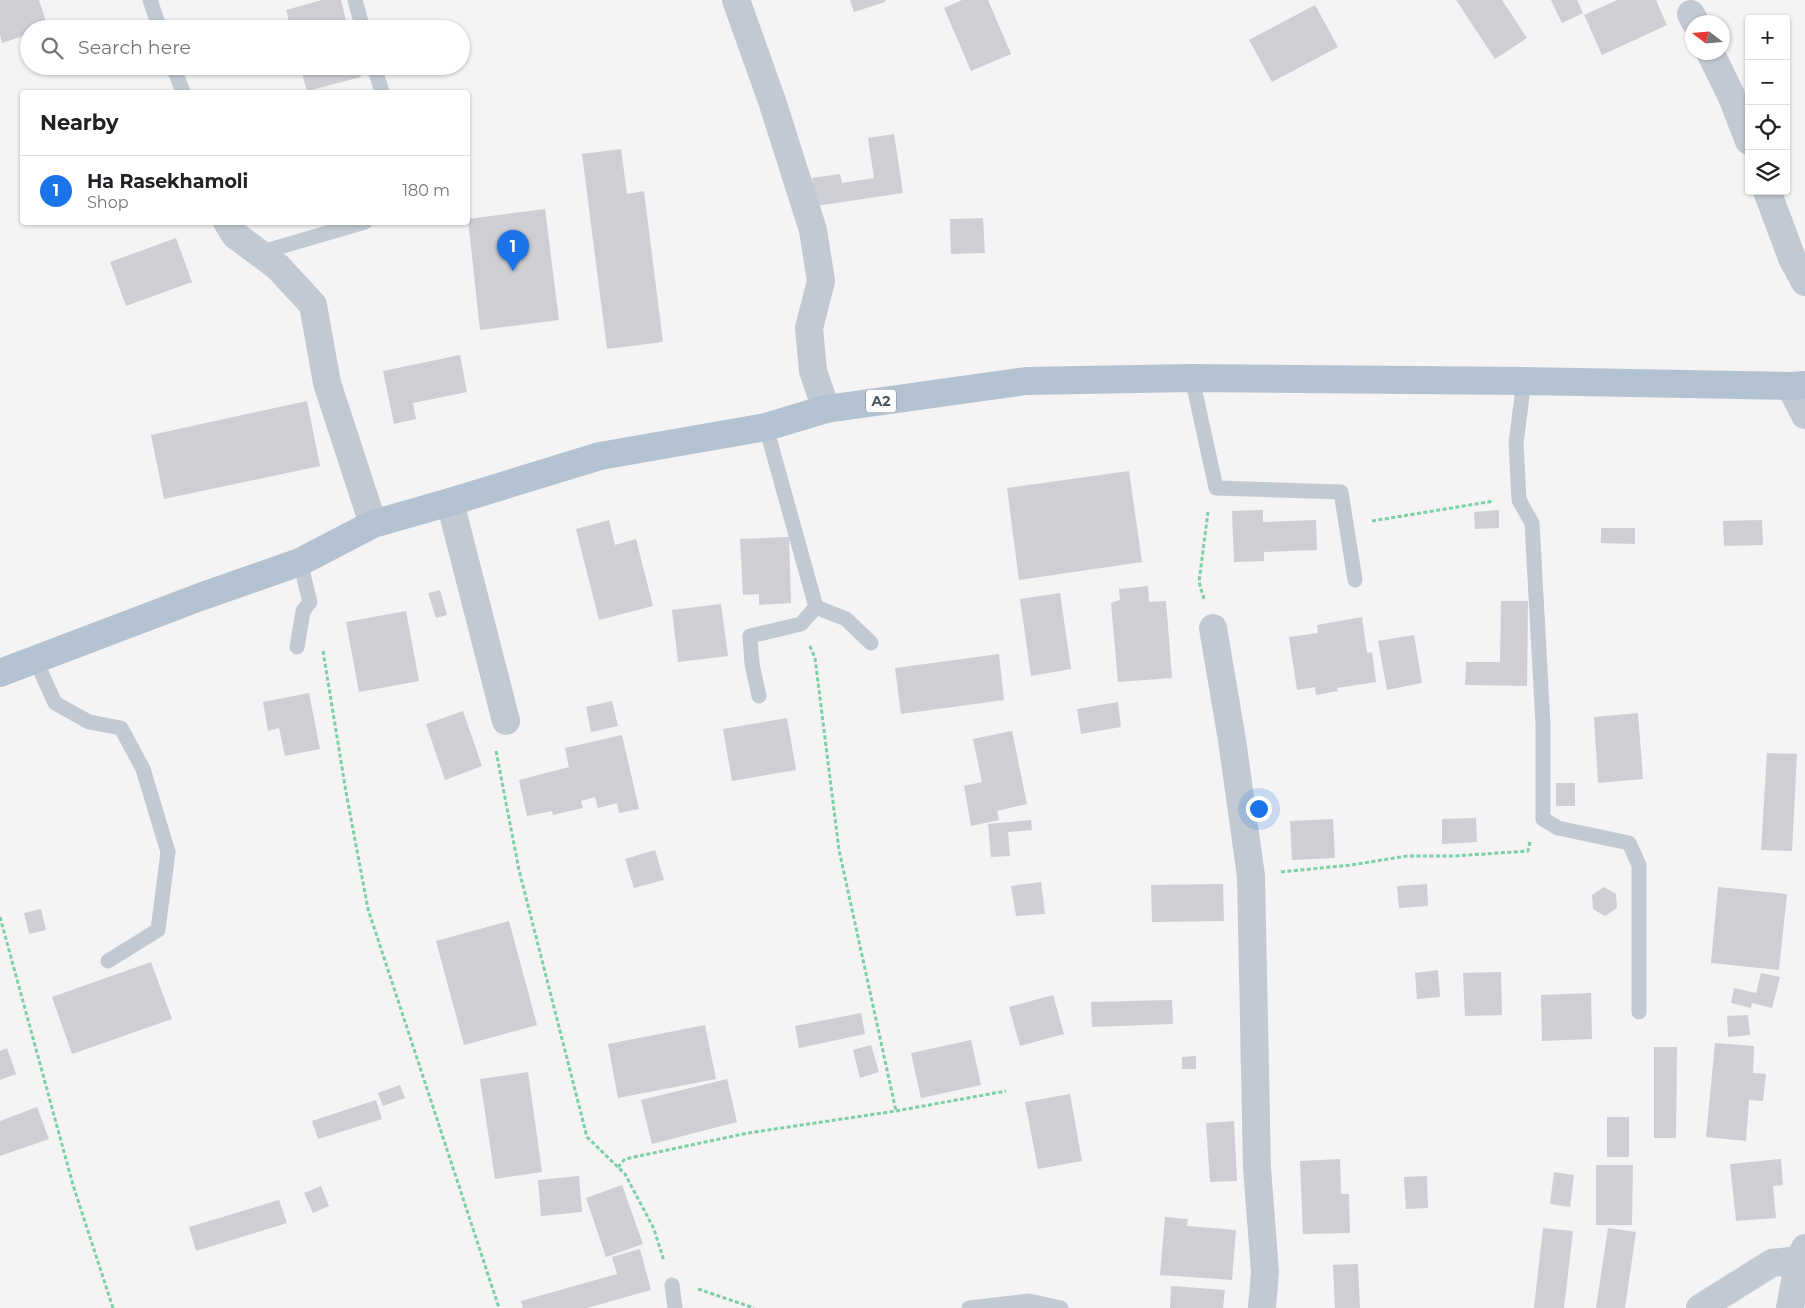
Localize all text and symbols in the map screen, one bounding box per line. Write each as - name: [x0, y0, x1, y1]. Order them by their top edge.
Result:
- north arrow: [1685, 15, 1730, 60]
- map controls: [1745, 15, 1790, 195]
- button: +: [1745, 15, 1790, 60]
- search box: [20, 20, 470, 75]
- icon: search: [38, 34, 66, 62]
- text: Search here: [78, 36, 191, 59]
- button: −: [1745, 60, 1790, 105]
- button: locate: [1745, 105, 1790, 150]
- text: Nearby: [40, 110, 119, 135]
- button: layers: [1745, 150, 1790, 195]
- text: Ha Rasekhamoli: [87, 170, 248, 193]
- text: 1: [53, 181, 59, 200]
- text: 180 m: [402, 181, 450, 200]
- text: Shop: [87, 193, 129, 212]
- pin: 1: [497, 230, 529, 271]
- road number: A2: [866, 390, 896, 412]
- your location: [1246, 796, 1272, 822]

